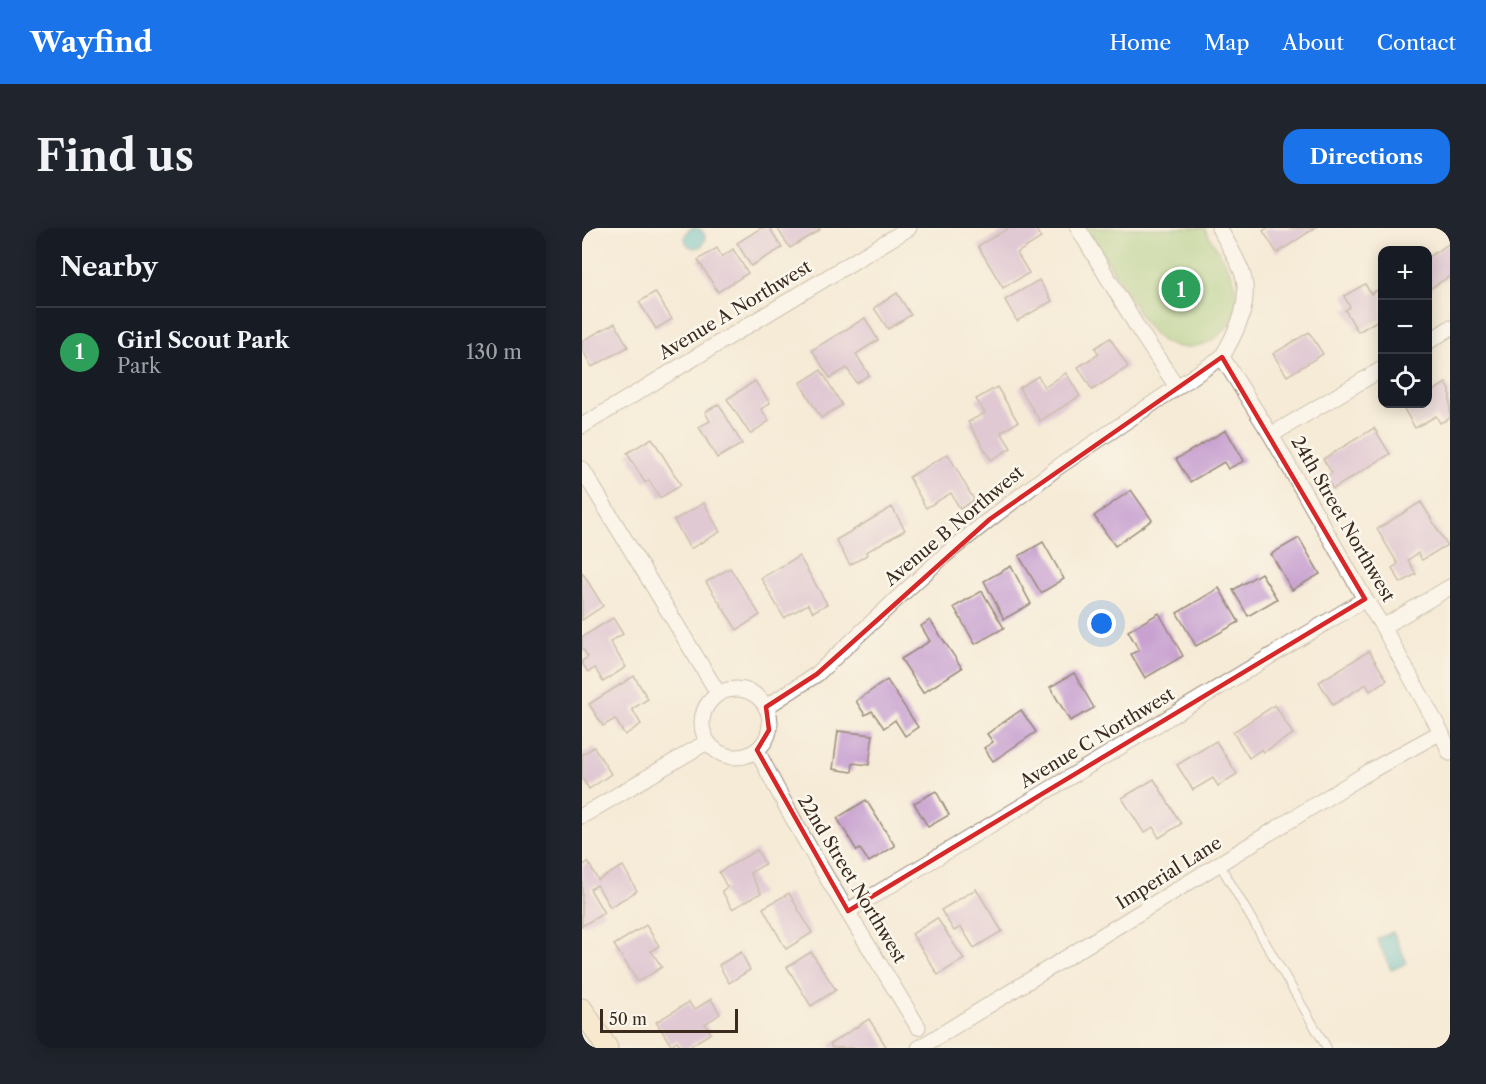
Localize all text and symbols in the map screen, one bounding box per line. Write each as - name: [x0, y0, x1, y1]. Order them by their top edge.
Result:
- text: Wayfind: [30, 25, 152, 59]
- text: Home: [1110, 30, 1171, 55]
- text: Map: [1204, 30, 1249, 55]
- text: About: [1282, 30, 1344, 55]
- text: Contact: [1377, 30, 1456, 55]
- button: Directions: [1283, 129, 1450, 184]
- text: Find us: [36, 130, 194, 182]
- map controls: [1378, 246, 1432, 408]
- button: +: [1378, 246, 1432, 300]
- text: Nearby: [60, 251, 158, 283]
- street label: Avenue A Northwest: [654, 255, 816, 365]
- pin: 1: [1162, 266, 1200, 312]
- button: −: [1378, 300, 1432, 354]
- text: Girl Scout Park: [117, 327, 289, 354]
- text: 1: [75, 340, 84, 364]
- text: 130 m: [466, 340, 522, 364]
- text: Park: [117, 354, 160, 378]
- button: locate: [1378, 354, 1432, 408]
- street label: 24th Street Northwest: [1287, 432, 1400, 606]
- street label: Avenue B Northwest: [879, 461, 1029, 591]
- your location: [1087, 609, 1116, 638]
- street label: Avenue C Northwest: [1015, 683, 1179, 793]
- street label: 22nd Street Northwest: [793, 791, 911, 968]
- street label: Imperial Lane: [1112, 832, 1226, 914]
- scale bar: [600, 1006, 738, 1034]
- text: 50 m: [609, 1009, 647, 1029]

